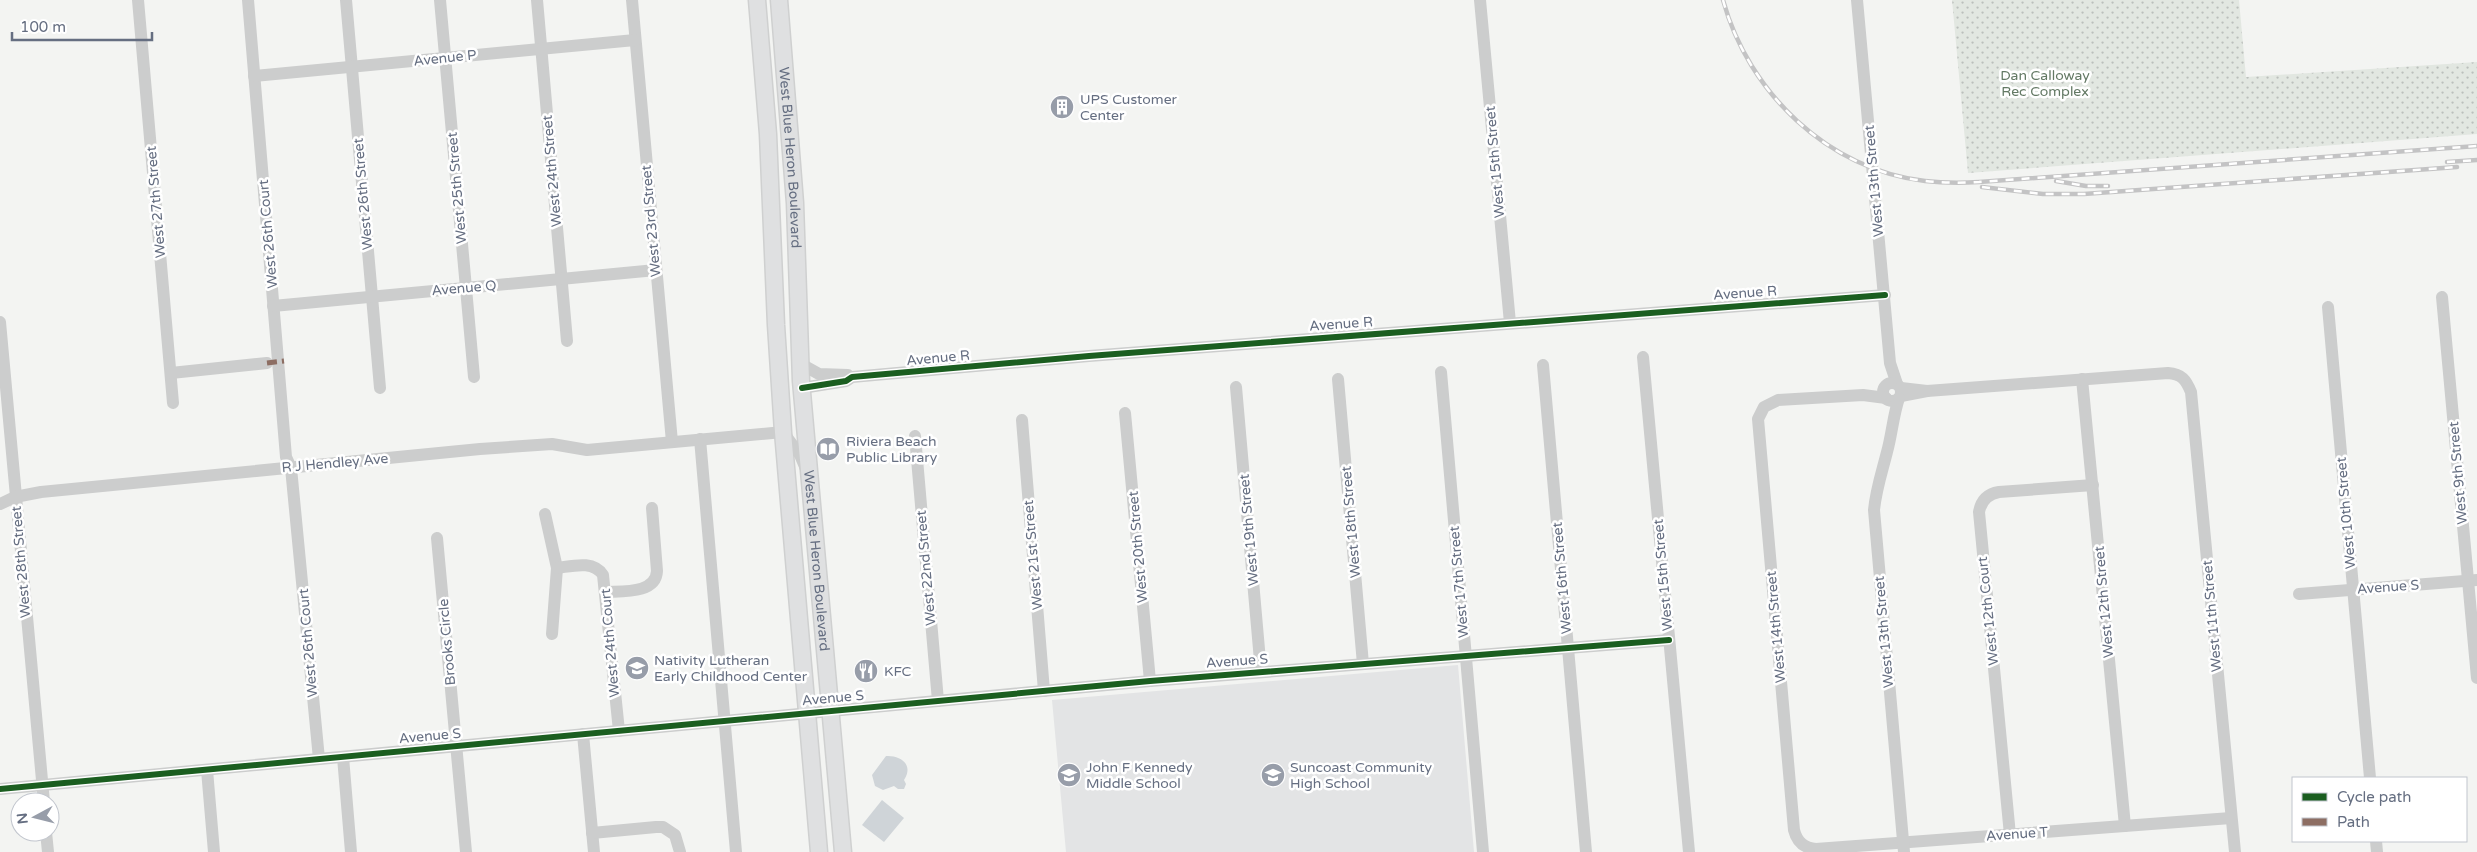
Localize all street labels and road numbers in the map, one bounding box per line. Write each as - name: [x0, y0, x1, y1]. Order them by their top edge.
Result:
- street label: Avenue P: [413, 46, 477, 70]
- street label: West Blue Heron Boulevard: [776, 66, 805, 249]
- street label: West 15th Street: [1482, 105, 1508, 219]
- street label: West 24th Street: [539, 114, 565, 228]
- street label: West 13th Street: [1861, 124, 1887, 238]
- street label: West 25th Street: [444, 131, 470, 245]
- street label: West 26th Street: [350, 137, 376, 251]
- street label: West 27th Street: [143, 145, 169, 259]
- street label: West 23rd Street: [638, 164, 664, 278]
- street label: West 26th Court: [255, 178, 281, 289]
- street label: Avenue Q: [431, 277, 497, 299]
- street label: Avenue R: [1713, 282, 1777, 304]
- street label: Avenue R: [1309, 313, 1373, 335]
- street label: Avenue R: [906, 347, 971, 369]
- street label: West 9th Street: [2445, 420, 2471, 525]
- street label: R J Hendley Ave: [281, 450, 389, 476]
- street label: West 10th Street: [2333, 456, 2359, 570]
- street label: West 18th Street: [1338, 465, 1364, 579]
- street label: West Blue Heron Boulevard: [800, 469, 834, 652]
- street label: West 19th Street: [1236, 473, 1262, 587]
- street label: West 20th Street: [1125, 490, 1151, 604]
- street label: West 21st Street: [1020, 499, 1046, 611]
- street label: West 28th Street: [8, 505, 34, 619]
- street label: West 22nd Street: [912, 509, 940, 626]
- street label: West 15th Street: [1650, 518, 1676, 632]
- street label: West 16th Street: [1549, 521, 1575, 635]
- street label: West 17th Street: [1446, 525, 1472, 639]
- street label: West 12th Street: [2091, 545, 2117, 659]
- street label: West 12th Court: [1974, 555, 2002, 666]
- street label: West 11th Street: [2199, 559, 2225, 673]
- street label: West 14th Street: [1763, 570, 1789, 684]
- street label: West 13th Street: [1871, 575, 1897, 689]
- street label: Avenue S: [2356, 576, 2420, 598]
- street label: West 26th Court: [295, 587, 321, 698]
- street label: West 24th Court: [597, 587, 623, 698]
- street label: Brooks Circle: [435, 598, 459, 686]
- street label: Avenue S: [1205, 650, 1269, 672]
- street label: Avenue S: [801, 687, 865, 709]
- street label: Avenue S: [398, 725, 462, 747]
- street label: Avenue T: [1985, 823, 2049, 845]

